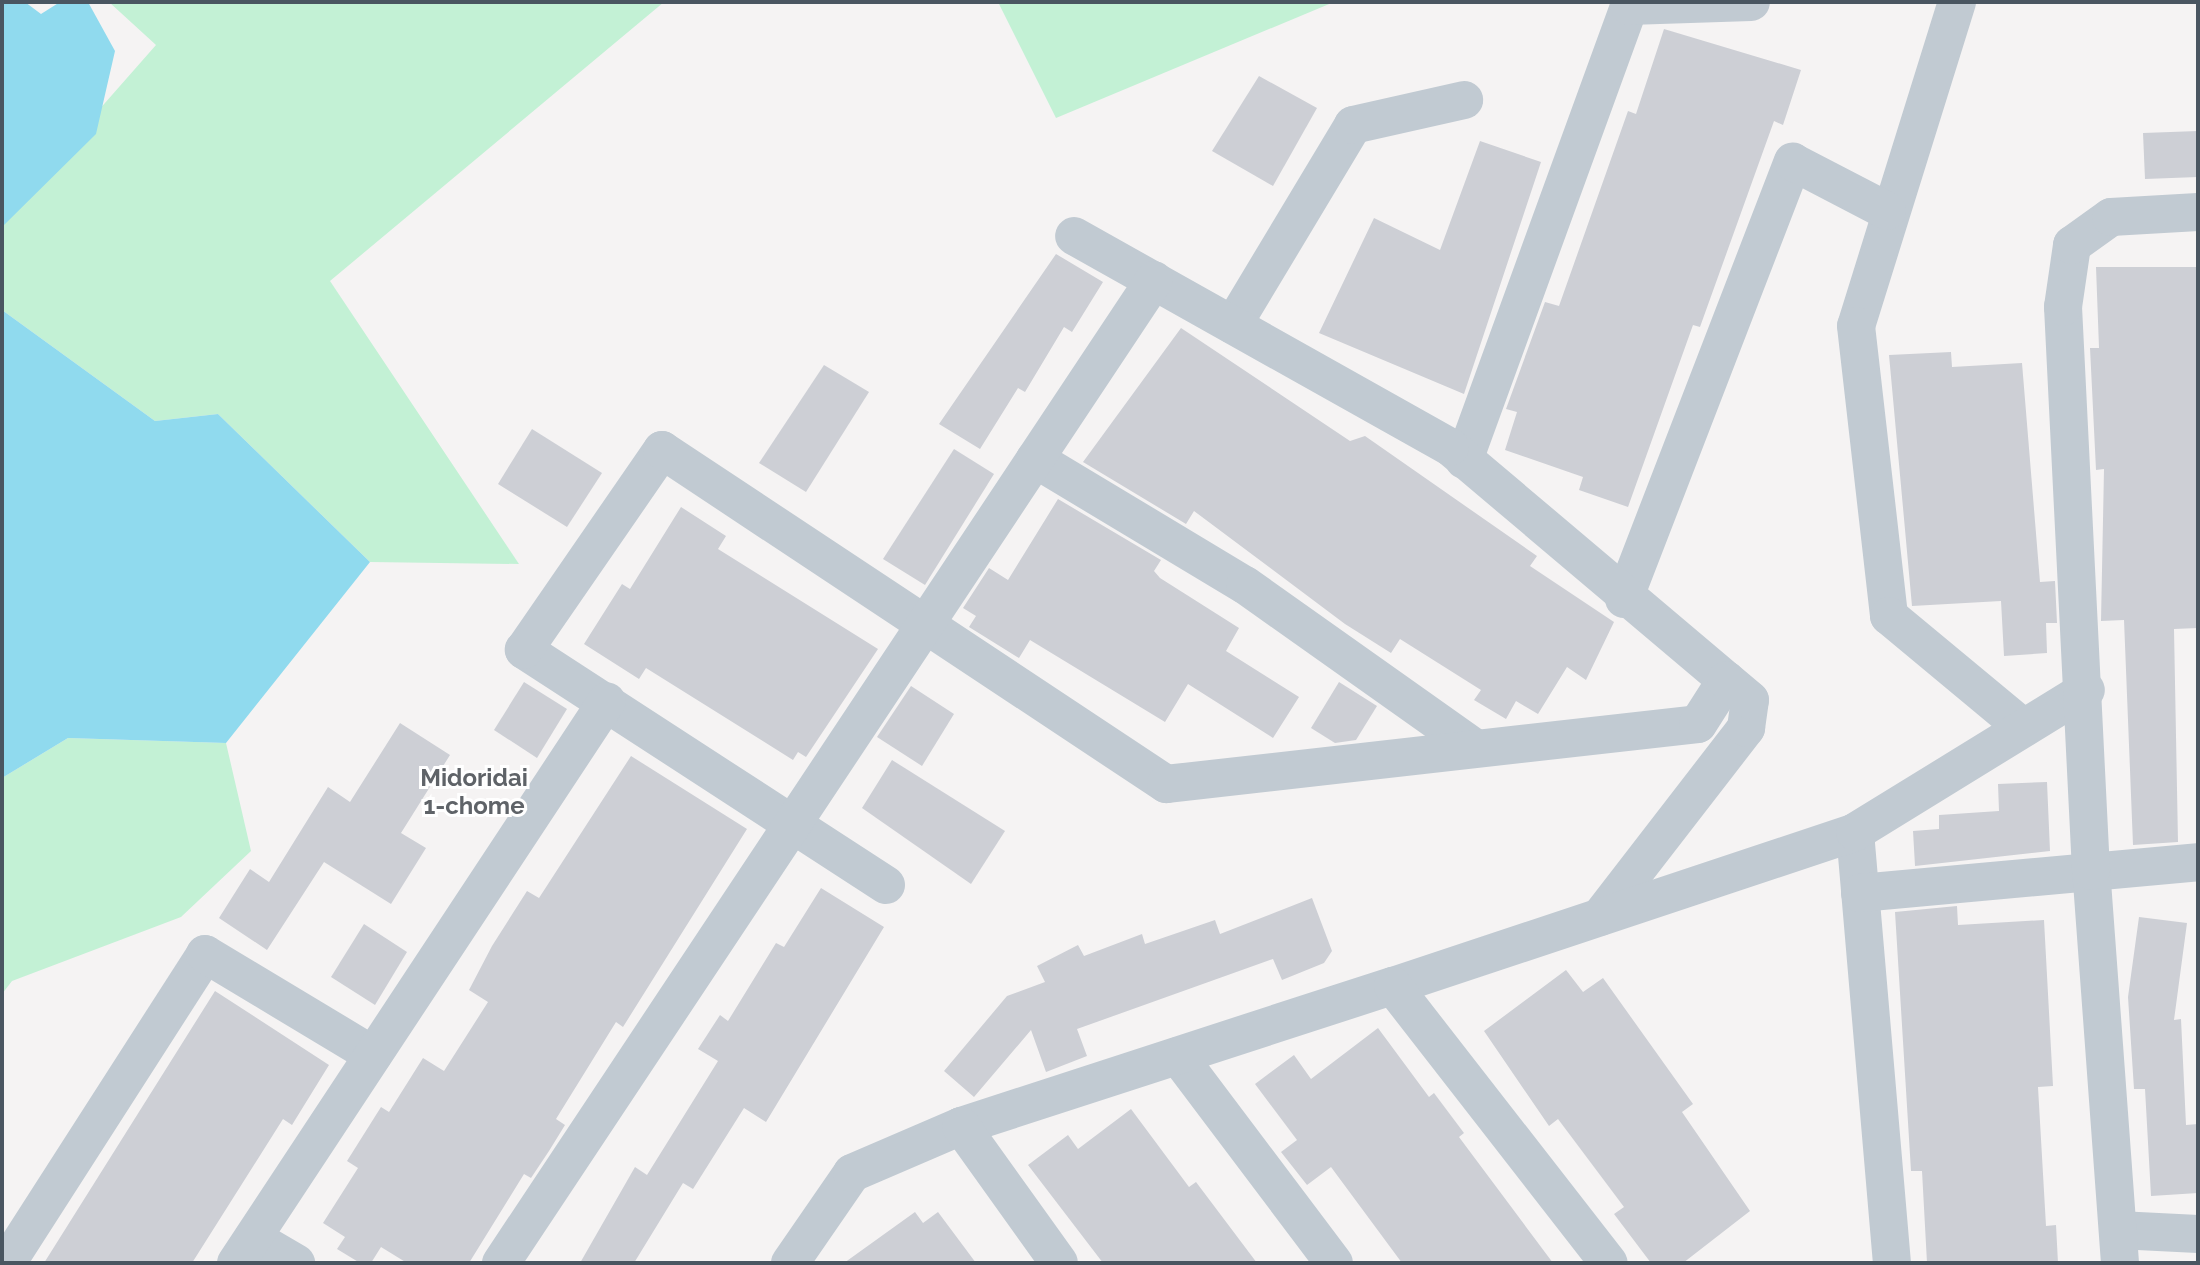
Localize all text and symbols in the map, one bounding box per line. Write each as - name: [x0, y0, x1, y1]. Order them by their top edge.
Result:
- district label: Midoridai 1-chome: [420, 764, 528, 820]

